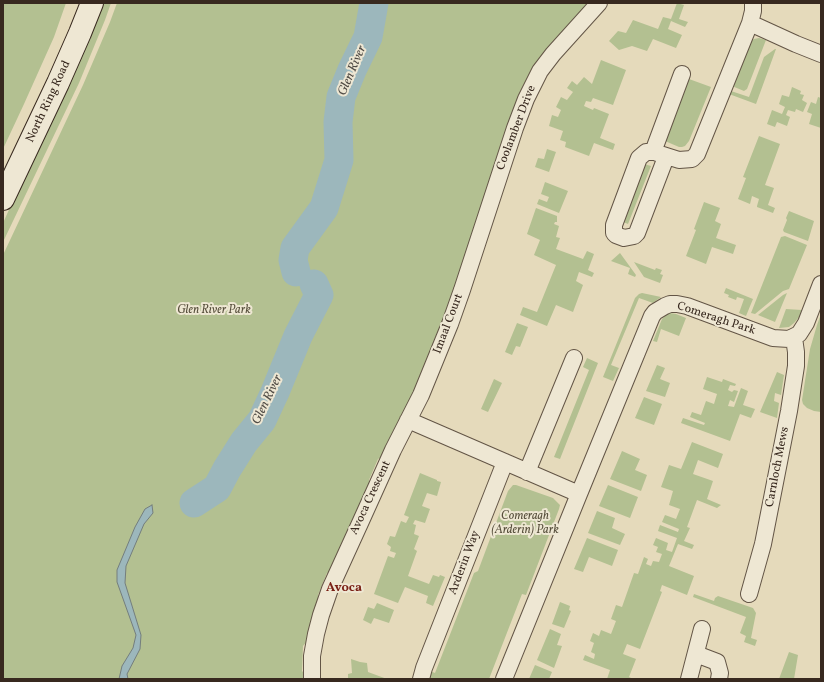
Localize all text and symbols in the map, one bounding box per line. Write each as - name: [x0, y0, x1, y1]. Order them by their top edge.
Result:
- water label: Glen River: [335, 44, 371, 98]
- street label: North Ring Road: [24, 59, 74, 145]
- street label: Coolamber Drive: [494, 84, 540, 172]
- street label: Imaal Court: [431, 292, 467, 356]
- street label: Comeragh Park: [675, 300, 757, 338]
- park label: Glen River Park: [177, 304, 251, 318]
- water label: Glen River: [249, 373, 287, 427]
- street label: Carnloch Mews: [763, 426, 793, 508]
- street label: Avoca Crescent: [348, 459, 394, 537]
- park label: Comeragh (Arderin) Park: [491, 510, 559, 538]
- street label: Arderin Way: [446, 529, 484, 597]
- district label: Avoca: [326, 581, 362, 597]

